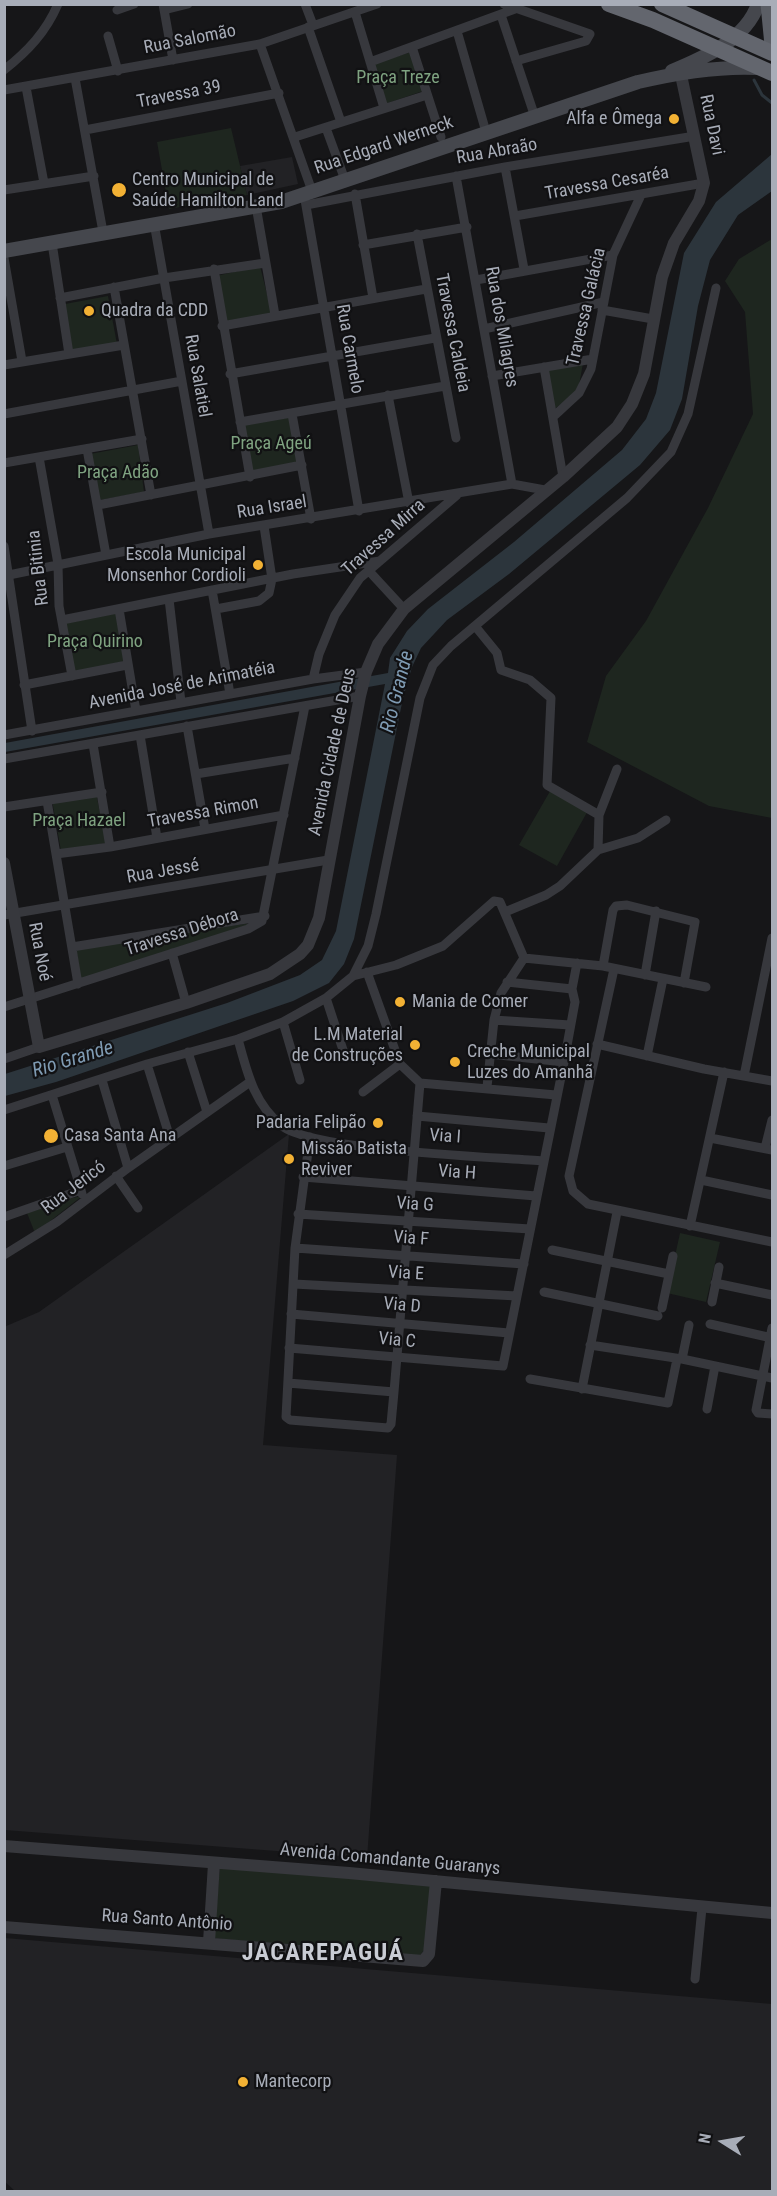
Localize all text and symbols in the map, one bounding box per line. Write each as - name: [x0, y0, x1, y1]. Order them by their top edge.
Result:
- street label: Rua Salomão: [142, 20, 238, 60]
- park label: Praça Treze: [356, 67, 440, 89]
- street label: Travessa 39: [135, 76, 223, 114]
- street label: Rua Davi: [694, 93, 728, 157]
- place label: Alfa e Ômega: [566, 108, 662, 130]
- street label: Rua Edgard Werneck: [312, 112, 456, 180]
- marker: Alfa e Ômega: [667, 112, 681, 126]
- street label: Rua Abraão: [455, 134, 539, 170]
- street label: Travessa Cesaréa: [543, 162, 671, 206]
- place label: Centro Municipal de Saúde Hamilton Land: [132, 169, 284, 212]
- marker: Centro Municipal de Saúde Hamilton Land: [110, 181, 128, 199]
- street label: Travessa Galácia: [563, 246, 611, 368]
- street label: Rua dos Milagres: [480, 265, 522, 389]
- street label: Travessa Caldeia: [430, 272, 474, 394]
- place label: Quadra da CDD: [101, 300, 208, 322]
- street label: Rua Carmelo: [331, 303, 367, 395]
- marker: Quadra da CDD: [82, 304, 96, 318]
- street label: Rua Salatiel: [179, 333, 215, 419]
- park label: Praça Ageú: [230, 433, 312, 455]
- park label: Praça Adão: [77, 462, 159, 484]
- street label: Rua Israel: [236, 492, 308, 524]
- street label: Travessa Mirra: [338, 495, 430, 581]
- street label: Rua Bitinia: [24, 529, 54, 607]
- place label: Escola Municipal Monsenhor Cordioli: [107, 544, 246, 586]
- marker: Escola Municipal Monsenhor Cordioli: [251, 558, 265, 572]
- park label: Praça Quirino: [47, 631, 143, 653]
- water label: Rio Grande: [376, 649, 420, 735]
- street label: Avenida José de Arimatéia: [87, 657, 277, 715]
- street label: Avenida Cidade de Deus: [305, 666, 361, 838]
- street label: Travessa Rimon: [146, 793, 260, 833]
- park label: Praça Hazael: [32, 810, 126, 832]
- street label: Rua Jessé: [125, 855, 201, 889]
- street label: Travessa Débora: [123, 905, 241, 961]
- street label: Rua Noé: [23, 921, 55, 983]
- place label: Mania de Comer: [412, 991, 528, 1013]
- marker: Mania de Comer: [393, 995, 407, 1009]
- place label: L.M Material de Construções: [292, 1024, 403, 1066]
- water label: Rio Grande: [30, 1036, 116, 1084]
- marker: L.M Material de Construções: [408, 1038, 422, 1052]
- place label: Creche Municipal Luzes do Amanhã: [467, 1041, 593, 1084]
- marker: Creche Municipal Luzes do Amanhã: [448, 1055, 462, 1069]
- place label: Padaria Felipão: [256, 1112, 366, 1134]
- marker: Padaria Felipão: [371, 1116, 385, 1130]
- place label: Casa Santa Ana: [64, 1125, 176, 1147]
- street label: Via I: [429, 1125, 461, 1149]
- marker: Casa Santa Ana: [42, 1127, 60, 1145]
- place label: Missão Batista Reviver: [301, 1138, 407, 1180]
- marker: Missão Batista Reviver: [282, 1152, 296, 1166]
- street label: Rua Jericó: [38, 1157, 110, 1219]
- street label: Via H: [437, 1161, 477, 1185]
- street label: Via G: [395, 1193, 435, 1217]
- street label: Via F: [392, 1227, 430, 1251]
- street label: Via E: [387, 1262, 425, 1286]
- street label: Via D: [383, 1294, 421, 1318]
- street label: Via C: [378, 1329, 416, 1353]
- street label: Avenida Comandante Guaranys: [279, 1840, 501, 1880]
- street label: Rua Santo Antônio: [101, 1906, 233, 1936]
- district label: JACAREPAGUÁ: [242, 1940, 404, 1968]
- place label: Mantecorp: [255, 2071, 331, 2093]
- marker: Mantecorp: [236, 2075, 250, 2089]
- north arrow: [693, 2112, 753, 2172]
- text: N: [695, 2132, 715, 2145]

